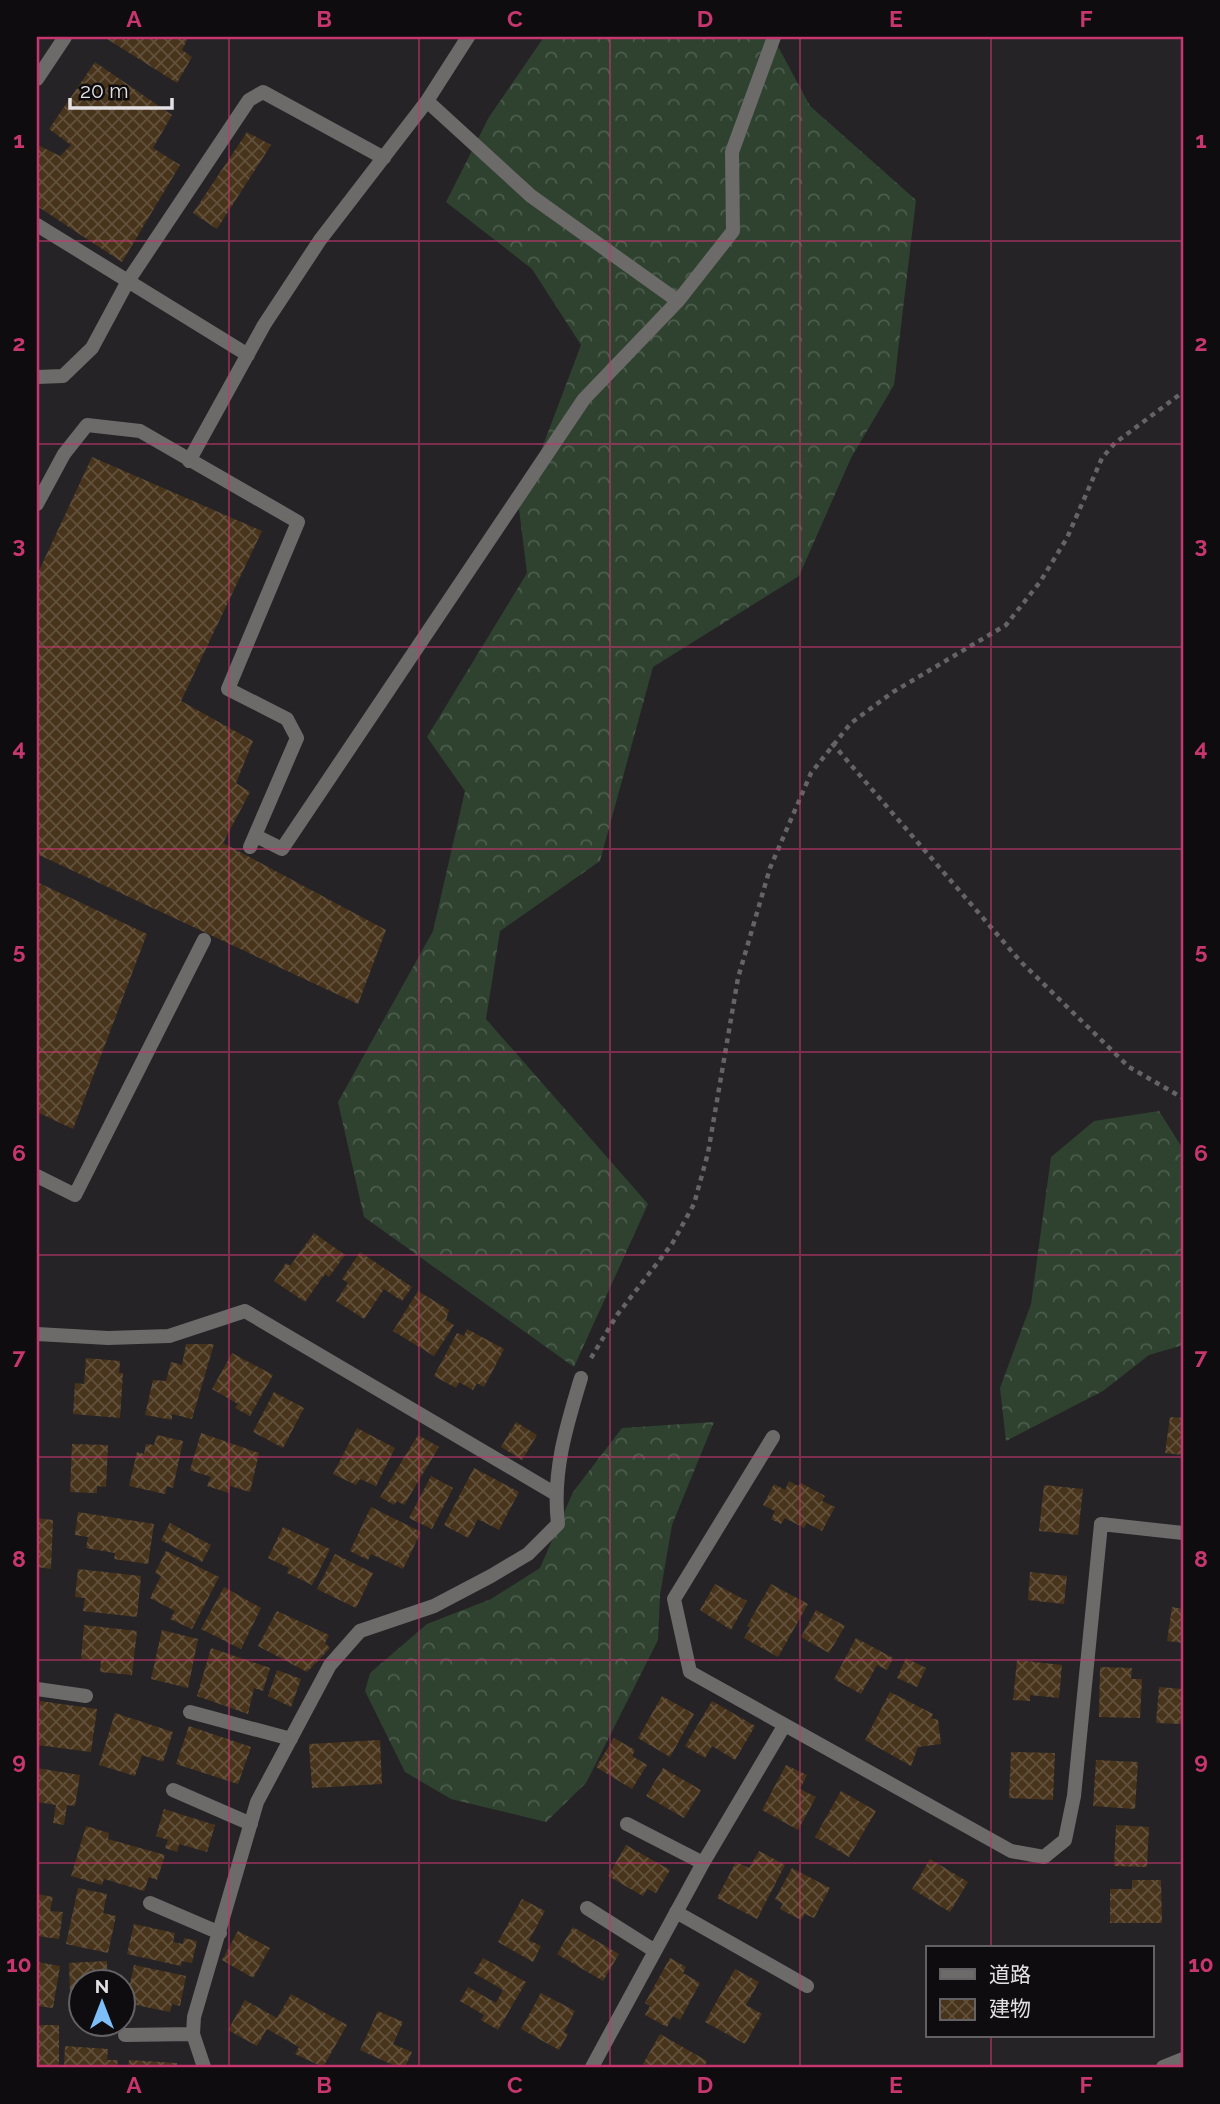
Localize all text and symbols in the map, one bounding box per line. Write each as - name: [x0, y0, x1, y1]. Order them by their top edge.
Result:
- text: A: [126, 5, 142, 32]
- text: B: [316, 5, 332, 32]
- text: C: [507, 5, 523, 32]
- text: D: [697, 5, 713, 32]
- text: E: [889, 5, 903, 32]
- text: F: [1079, 5, 1093, 32]
- scale bar: [70, 66, 172, 110]
- text: 20 m: [80, 78, 128, 103]
- text: 1: [13, 126, 25, 153]
- text: 1: [1195, 126, 1207, 153]
- text: 2: [13, 329, 25, 356]
- text: 2: [1195, 329, 1207, 356]
- text: 3: [13, 531, 25, 558]
- text: 3: [1195, 531, 1207, 558]
- text: 4: [12, 734, 26, 761]
- text: 4: [1194, 734, 1208, 761]
- text: 5: [13, 937, 26, 964]
- text: 5: [1195, 937, 1208, 964]
- text: 6: [12, 1139, 26, 1166]
- text: 6: [1194, 1139, 1208, 1166]
- text: 7: [13, 1342, 26, 1369]
- text: 7: [1195, 1342, 1208, 1369]
- text: 8: [12, 1545, 26, 1572]
- text: 8: [1194, 1545, 1208, 1572]
- text: 9: [12, 1747, 26, 1774]
- text: 9: [1194, 1747, 1208, 1774]
- legend: [926, 1946, 1154, 2038]
- text: 10: [6, 1950, 32, 1977]
- text: 10: [1188, 1950, 1214, 1977]
- text: 道路: [989, 1962, 1031, 1987]
- north arrow: [66, 1968, 136, 2038]
- text: N: [95, 1975, 109, 1997]
- text: 建物: [989, 1996, 1031, 2021]
- text: A: [126, 2071, 142, 2098]
- text: B: [316, 2071, 332, 2098]
- text: C: [507, 2071, 523, 2098]
- text: D: [697, 2071, 713, 2098]
- text: E: [889, 2071, 903, 2098]
- text: F: [1079, 2071, 1093, 2098]

